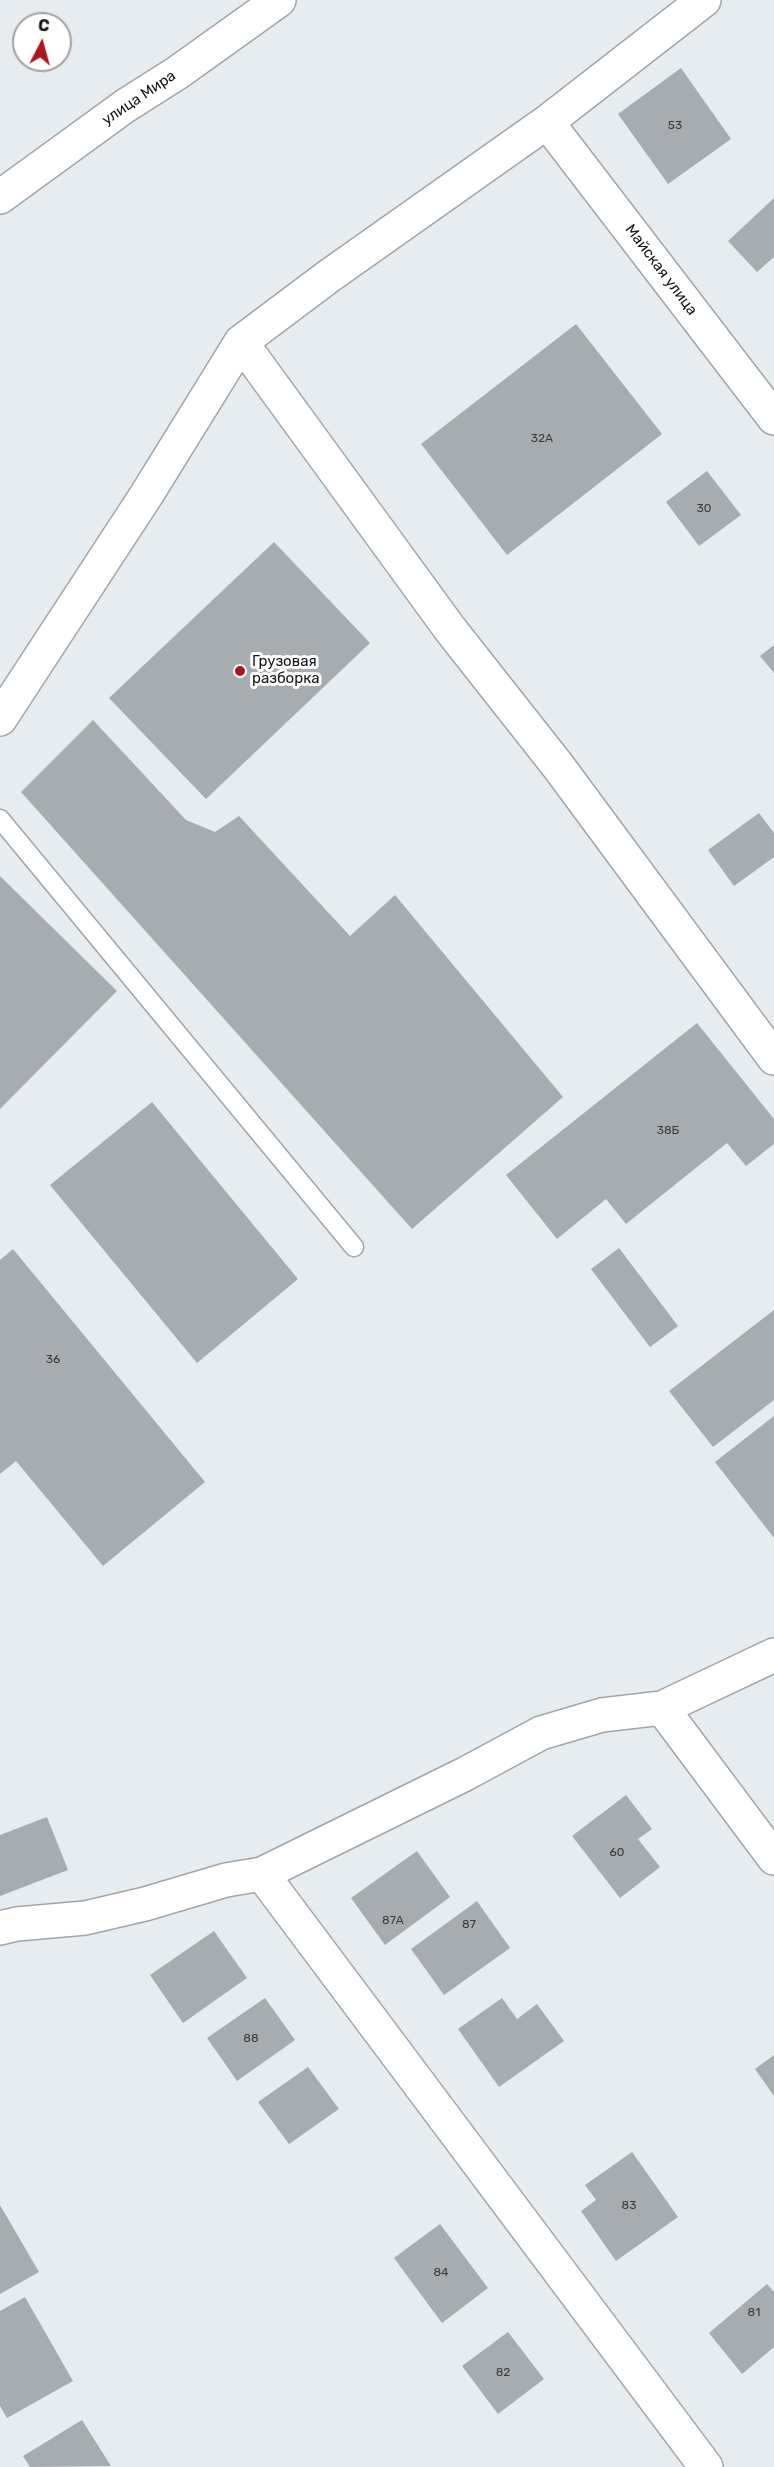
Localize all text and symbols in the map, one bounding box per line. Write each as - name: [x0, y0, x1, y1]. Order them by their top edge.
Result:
- north arrow: [12, 12, 72, 72]
- text: С: [37, 16, 50, 36]
- street label: улица Мира: [99, 67, 179, 129]
- house number: 53: [668, 119, 682, 133]
- street label: Майская улица: [621, 221, 701, 319]
- house number: 32А: [531, 432, 553, 446]
- house number: 30: [697, 502, 711, 516]
- place label: Грузовая разборка: [252, 653, 319, 688]
- marker: Грузовая разборка: [233, 664, 247, 678]
- house number: 38Б: [657, 1124, 679, 1138]
- house number: 36: [46, 1353, 60, 1367]
- house number: 60: [610, 1846, 624, 1860]
- house number: 87А: [382, 1914, 404, 1928]
- house number: 87: [462, 1918, 476, 1932]
- house number: 88: [243, 2032, 259, 2046]
- house number: 83: [622, 2199, 636, 2213]
- house number: 84: [433, 2266, 449, 2280]
- house number: 81: [748, 2306, 760, 2320]
- house number: 82: [496, 2366, 510, 2380]

